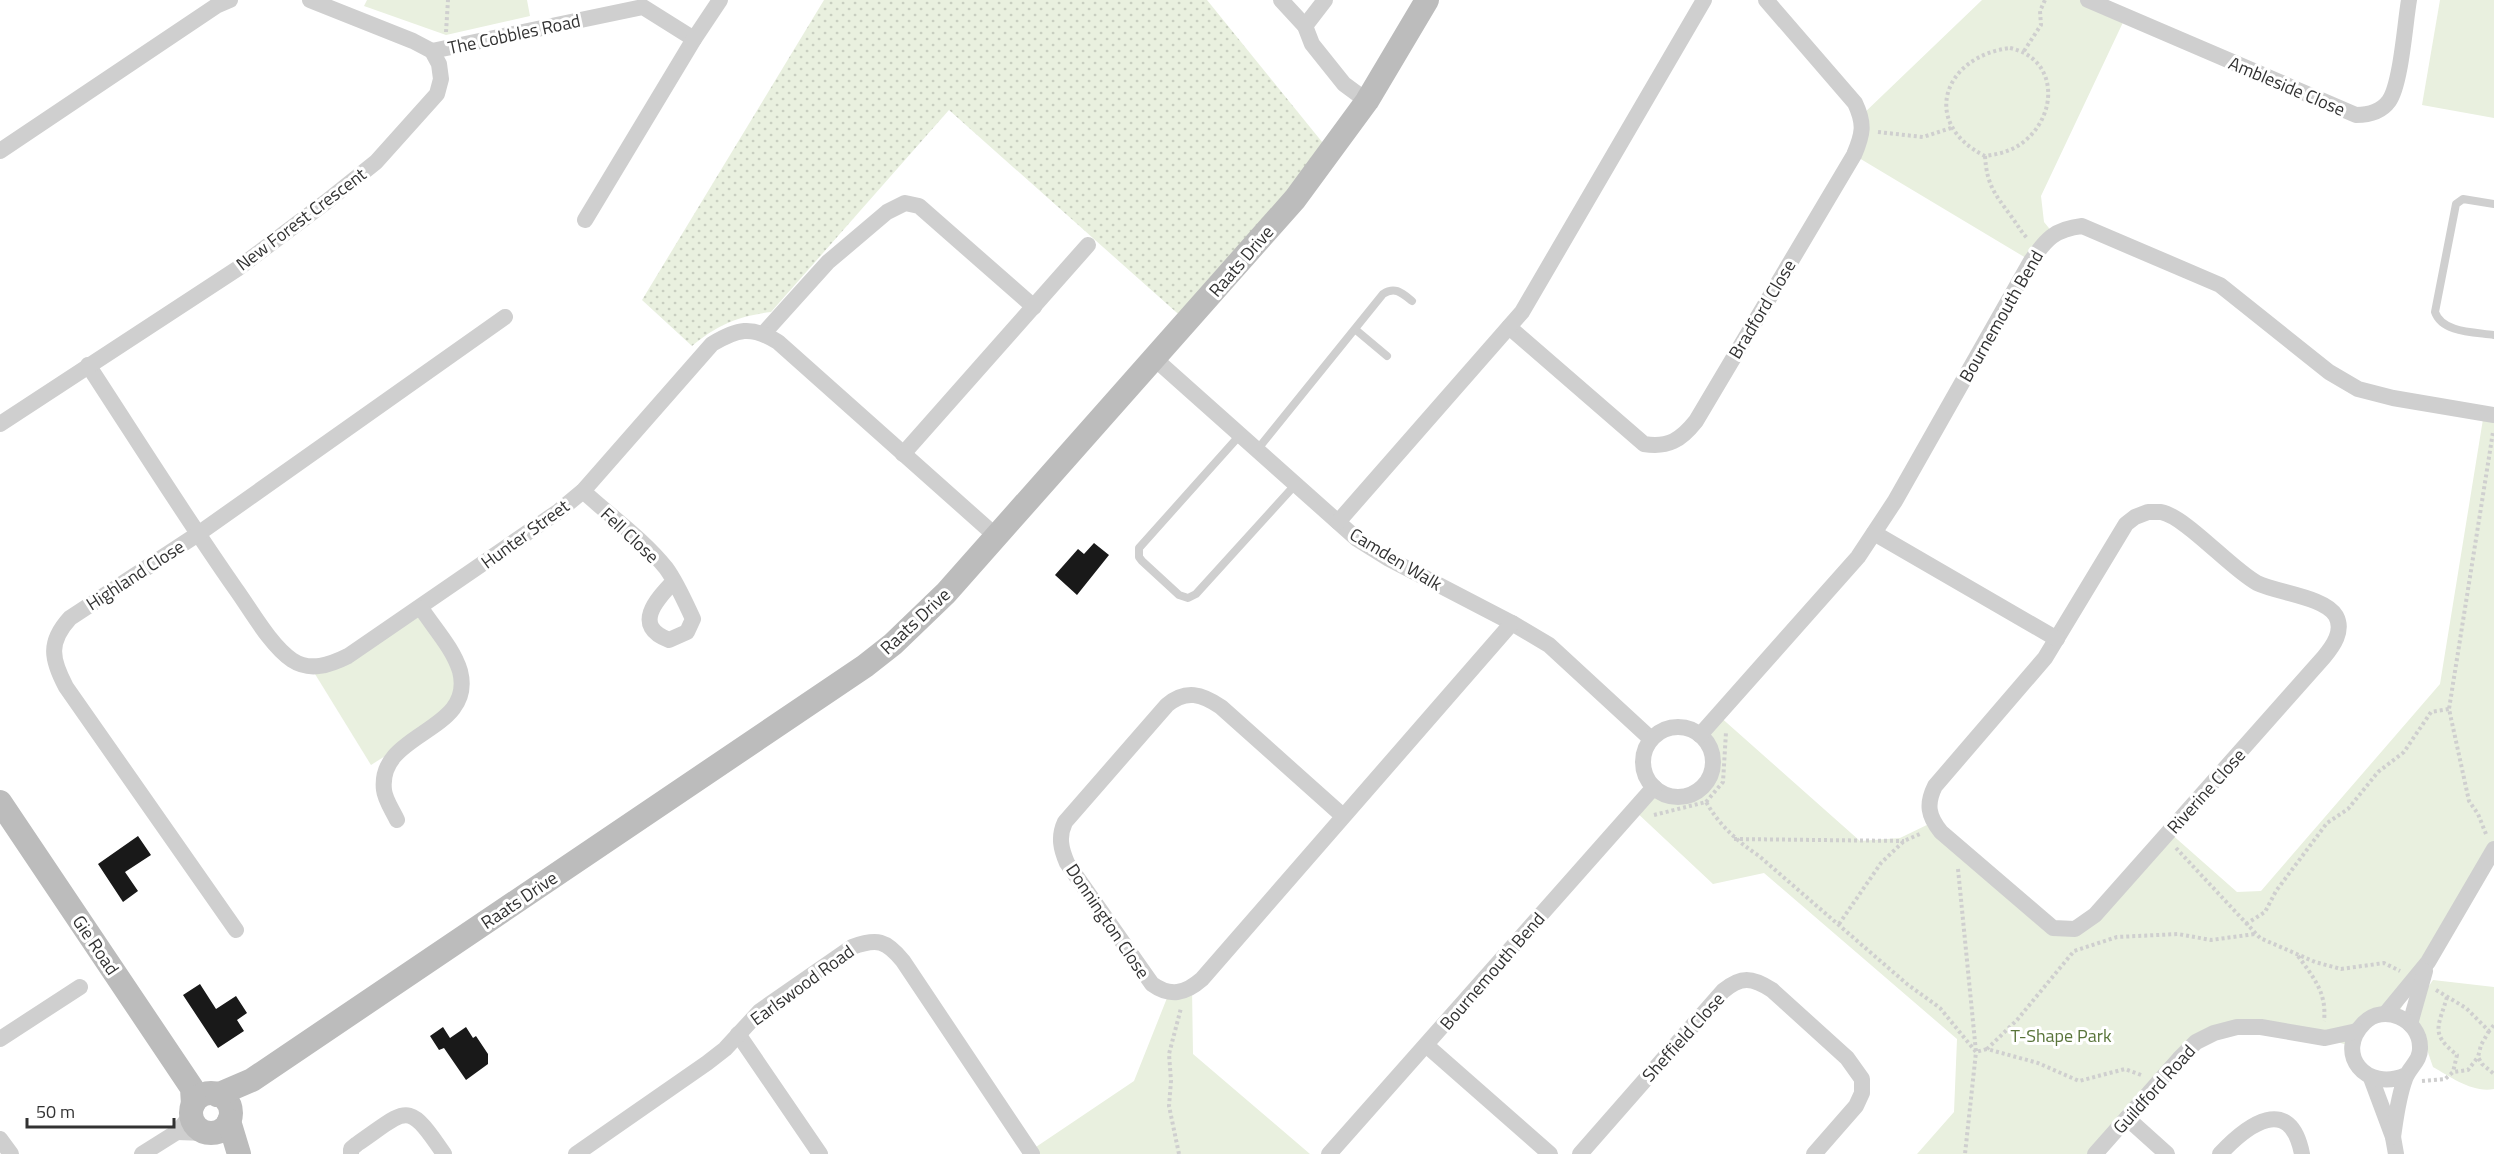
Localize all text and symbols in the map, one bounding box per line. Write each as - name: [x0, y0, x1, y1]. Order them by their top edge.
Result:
- street label: The Cobbles Road: [445, 7, 583, 61]
- street label: Ambleside Close: [2225, 49, 2349, 123]
- street label: New Forest Crescent: [230, 161, 372, 277]
- street label: Raats Drive: [1202, 219, 1280, 303]
- street label: Bournemouth Bend: [1952, 245, 2050, 387]
- street label: Bradford Close: [1722, 254, 1802, 364]
- street label: Hunter Street: [475, 492, 575, 575]
- street label: Fell Close: [595, 501, 665, 569]
- street label: Camden Walk: [1345, 521, 1448, 597]
- street label: Highland Close: [81, 533, 189, 617]
- street label: Raats Drive: [874, 581, 956, 661]
- street label: Riverine Close: [2160, 742, 2252, 840]
- street label: Donnington Close: [1059, 858, 1157, 984]
- street label: Raats Drive: [475, 864, 563, 936]
- street label: Bournemouth Bend: [1433, 906, 1551, 1036]
- street label: Gie Road: [66, 910, 126, 980]
- street label: Earlswood Road: [744, 938, 860, 1032]
- street label: Sheffield Close: [1635, 986, 1731, 1088]
- park label: T-Shape Park: [2010, 1022, 2112, 1049]
- street label: Guildford Road: [2106, 1038, 2202, 1140]
- scale bar: [27, 1091, 174, 1129]
- text: 50 m: [36, 1098, 75, 1125]

